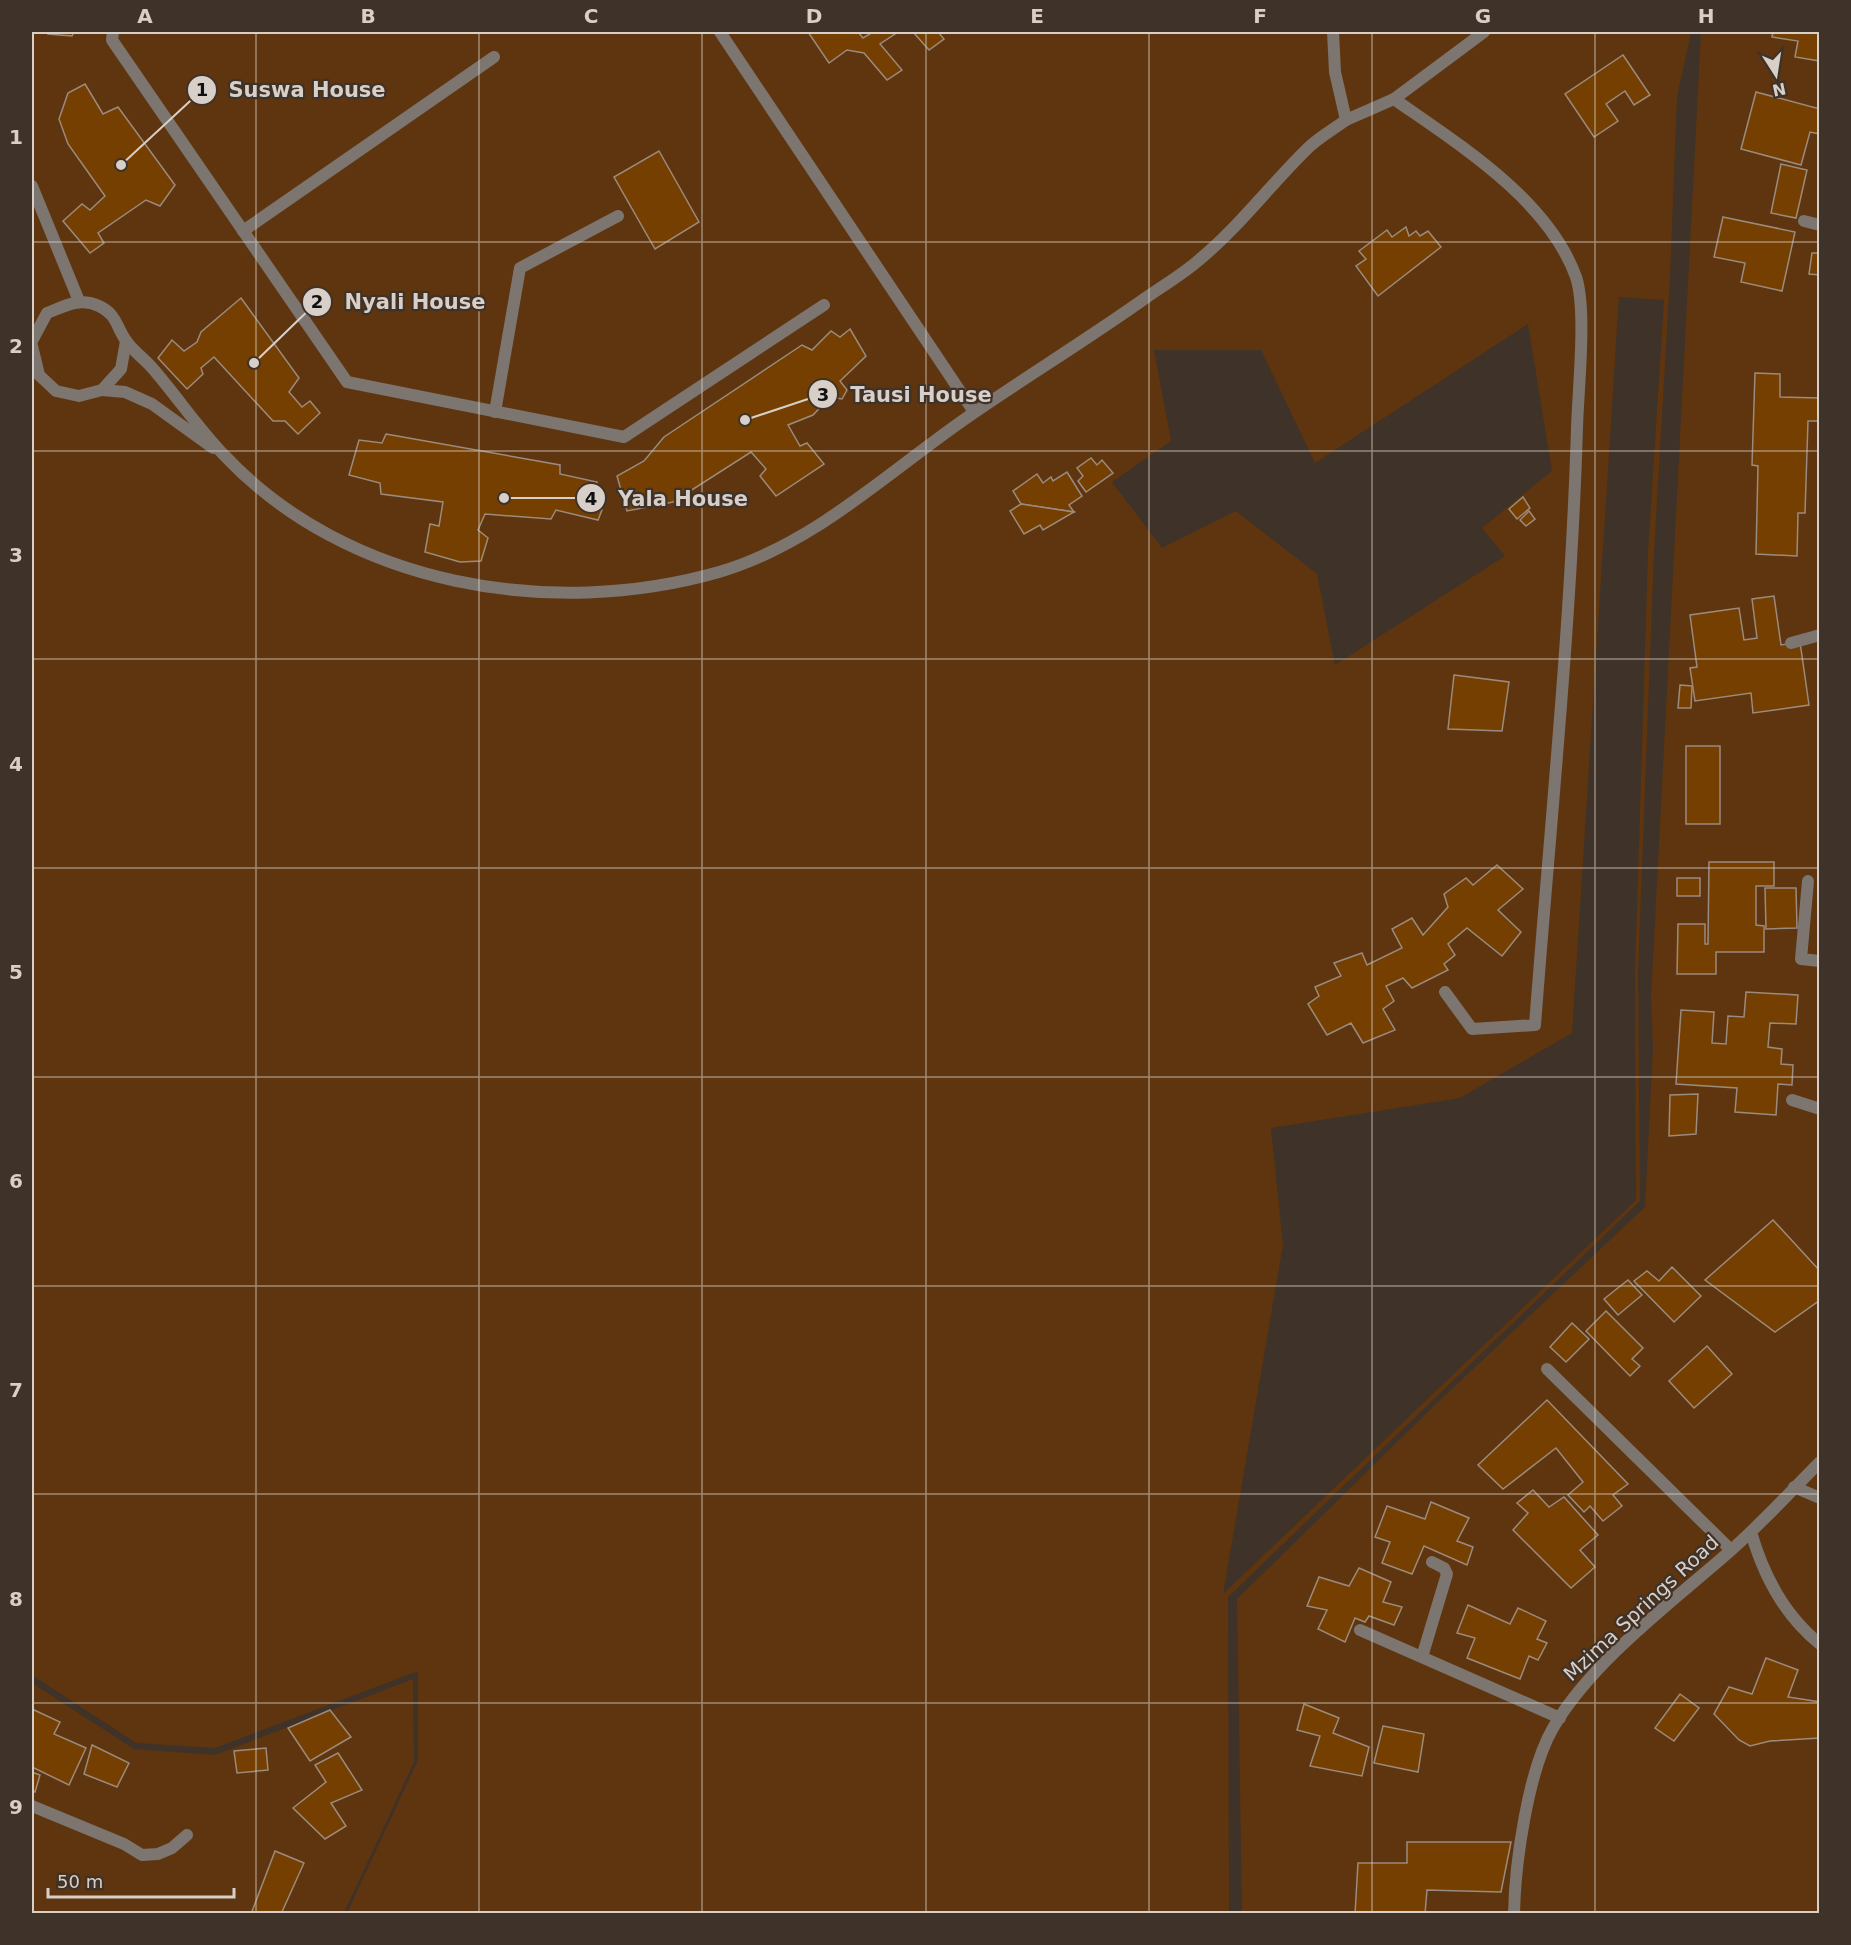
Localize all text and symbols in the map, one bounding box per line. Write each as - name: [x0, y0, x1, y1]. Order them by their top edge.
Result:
- text: A: [137, 4, 153, 28]
- text: B: [360, 4, 376, 28]
- text: C: [584, 4, 598, 28]
- text: D: [806, 4, 822, 28]
- text: E: [1030, 4, 1044, 28]
- text: F: [1253, 4, 1267, 28]
- text: G: [1475, 4, 1491, 28]
- text: H: [1698, 4, 1714, 28]
- north arrow: [1746, 45, 1806, 105]
- callout: Suswa House: [187, 70, 398, 109]
- text: Suswa House: [228, 78, 386, 102]
- text: N: [1770, 78, 1788, 100]
- text: 1: [196, 79, 208, 100]
- text: 1: [9, 125, 23, 149]
- callout: Nyali House: [302, 282, 497, 321]
- text: Nyali House: [345, 290, 485, 314]
- text: 2: [311, 291, 323, 312]
- text: 2: [9, 334, 23, 358]
- callout: Tausi House: [808, 375, 1004, 414]
- text: Tausi House: [850, 383, 992, 407]
- text: 3: [817, 384, 829, 405]
- callout: Yala House: [576, 479, 760, 518]
- text: Yala House: [617, 487, 748, 511]
- text: 4: [585, 488, 597, 509]
- text: 3: [9, 543, 23, 567]
- text: 4: [9, 752, 23, 776]
- text: 5: [9, 960, 23, 984]
- text: 6: [9, 1169, 23, 1193]
- text: 7: [9, 1378, 23, 1402]
- street label: Mzima Springs Road: [1559, 1530, 1723, 1686]
- text: 8: [9, 1587, 23, 1611]
- text: 9: [9, 1795, 23, 1819]
- scale bar: [48, 1861, 234, 1899]
- text: 50 m: [57, 1871, 103, 1892]

